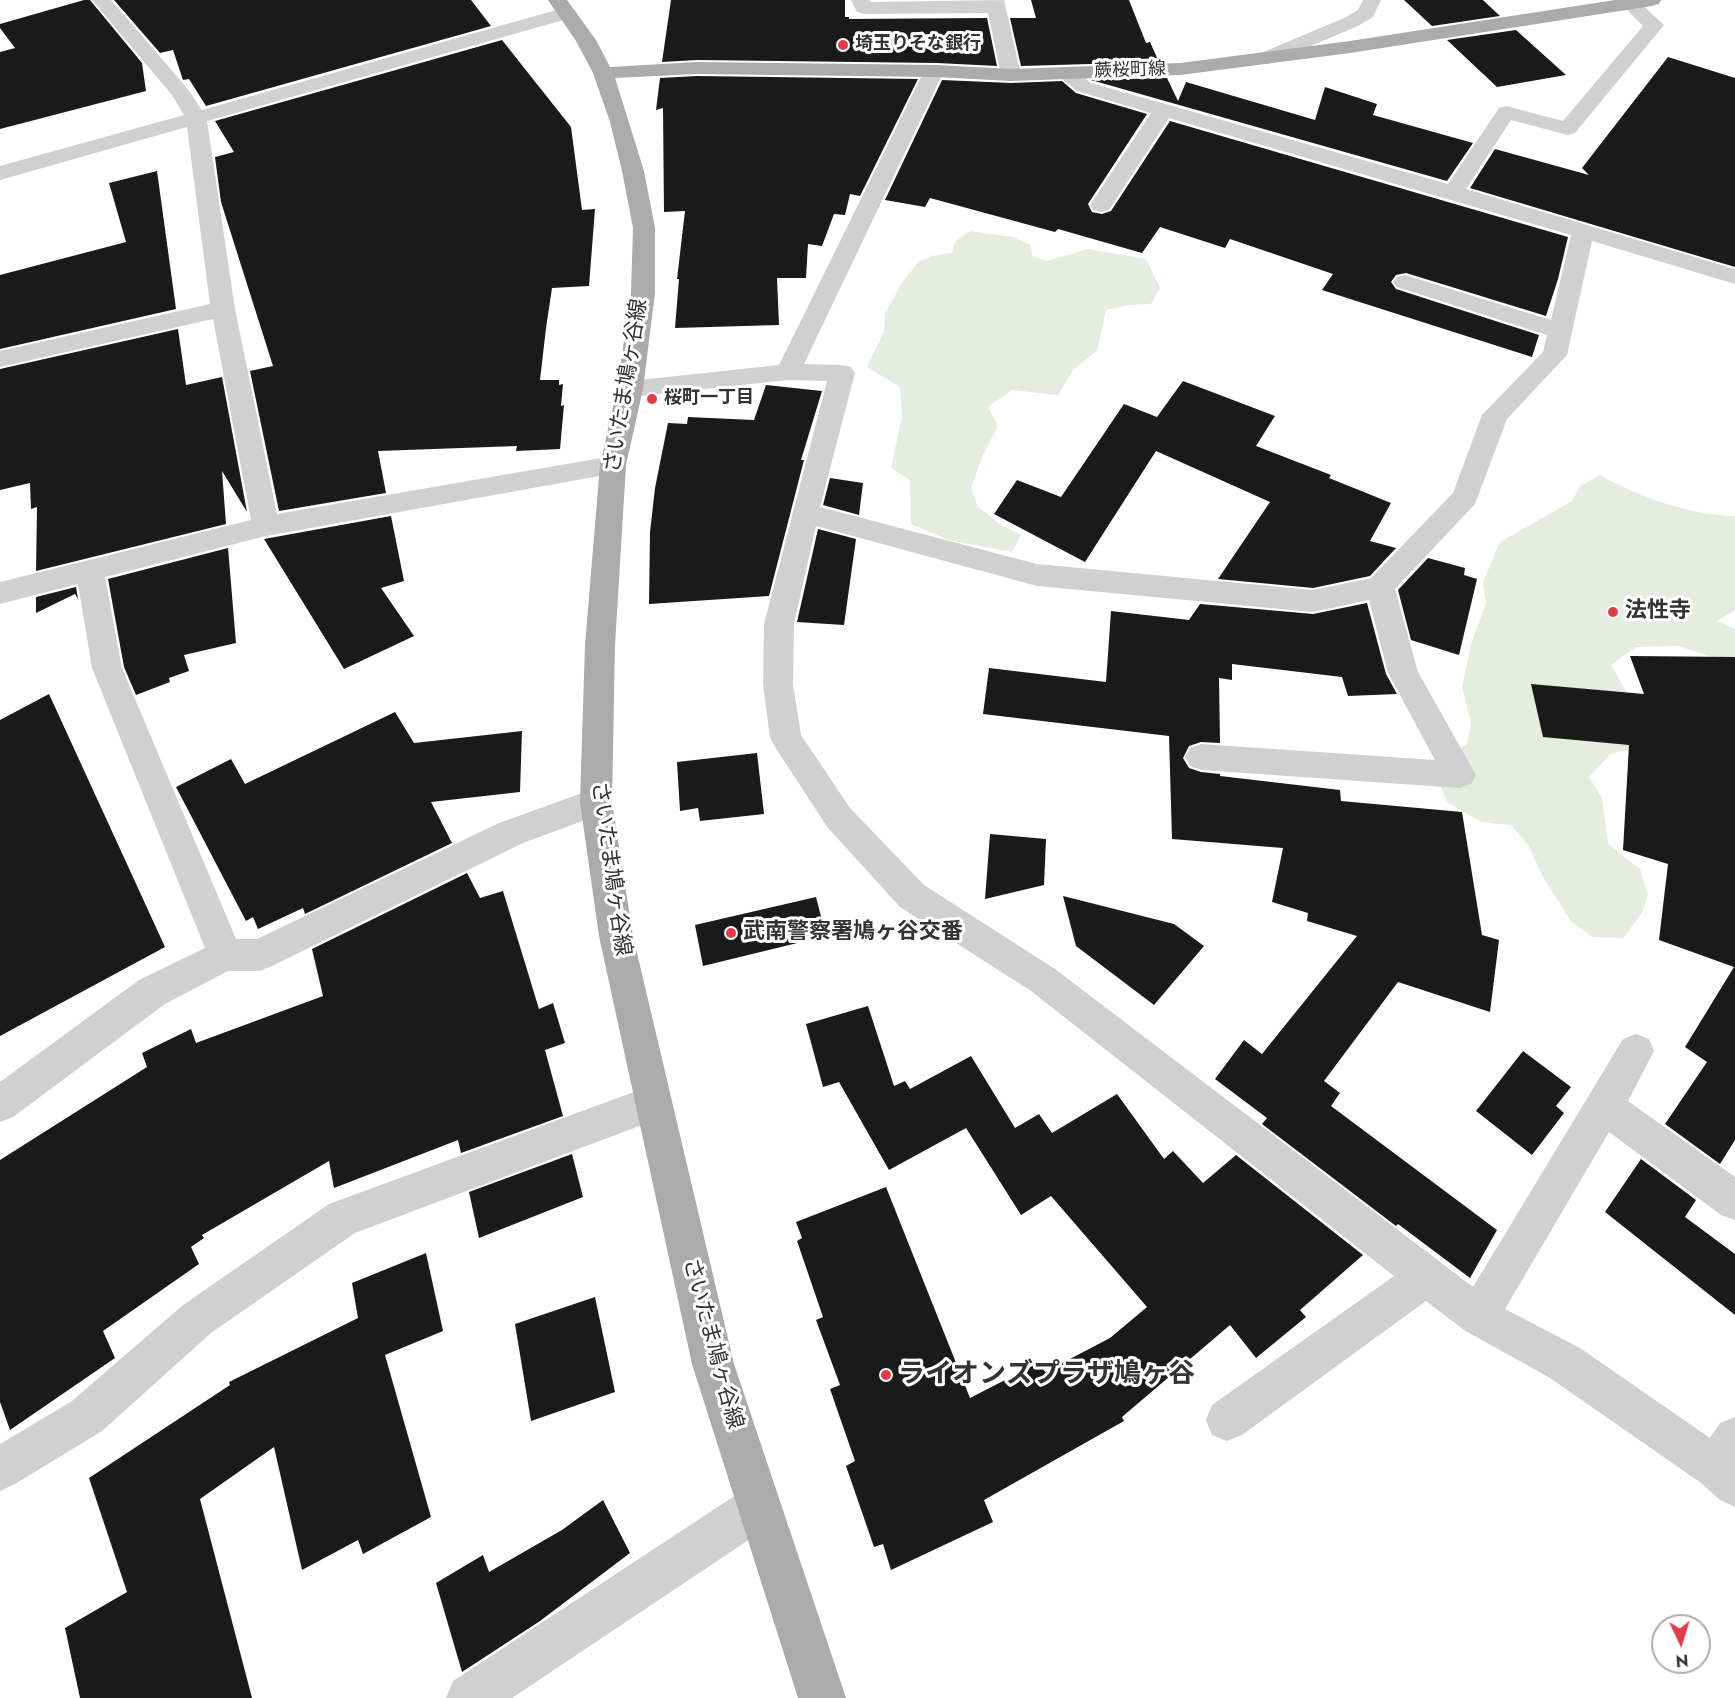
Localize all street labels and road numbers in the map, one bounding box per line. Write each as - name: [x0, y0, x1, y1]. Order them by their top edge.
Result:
- street label: 蕨桜町線: [1094, 59, 1166, 83]
- street label: さいたま鳩ヶ谷線: [600, 297, 654, 475]
- street label: さいたま鳩ヶ谷線: [585, 780, 635, 958]
- street label: さいたま鳩ヶ谷線: [676, 1256, 748, 1432]

